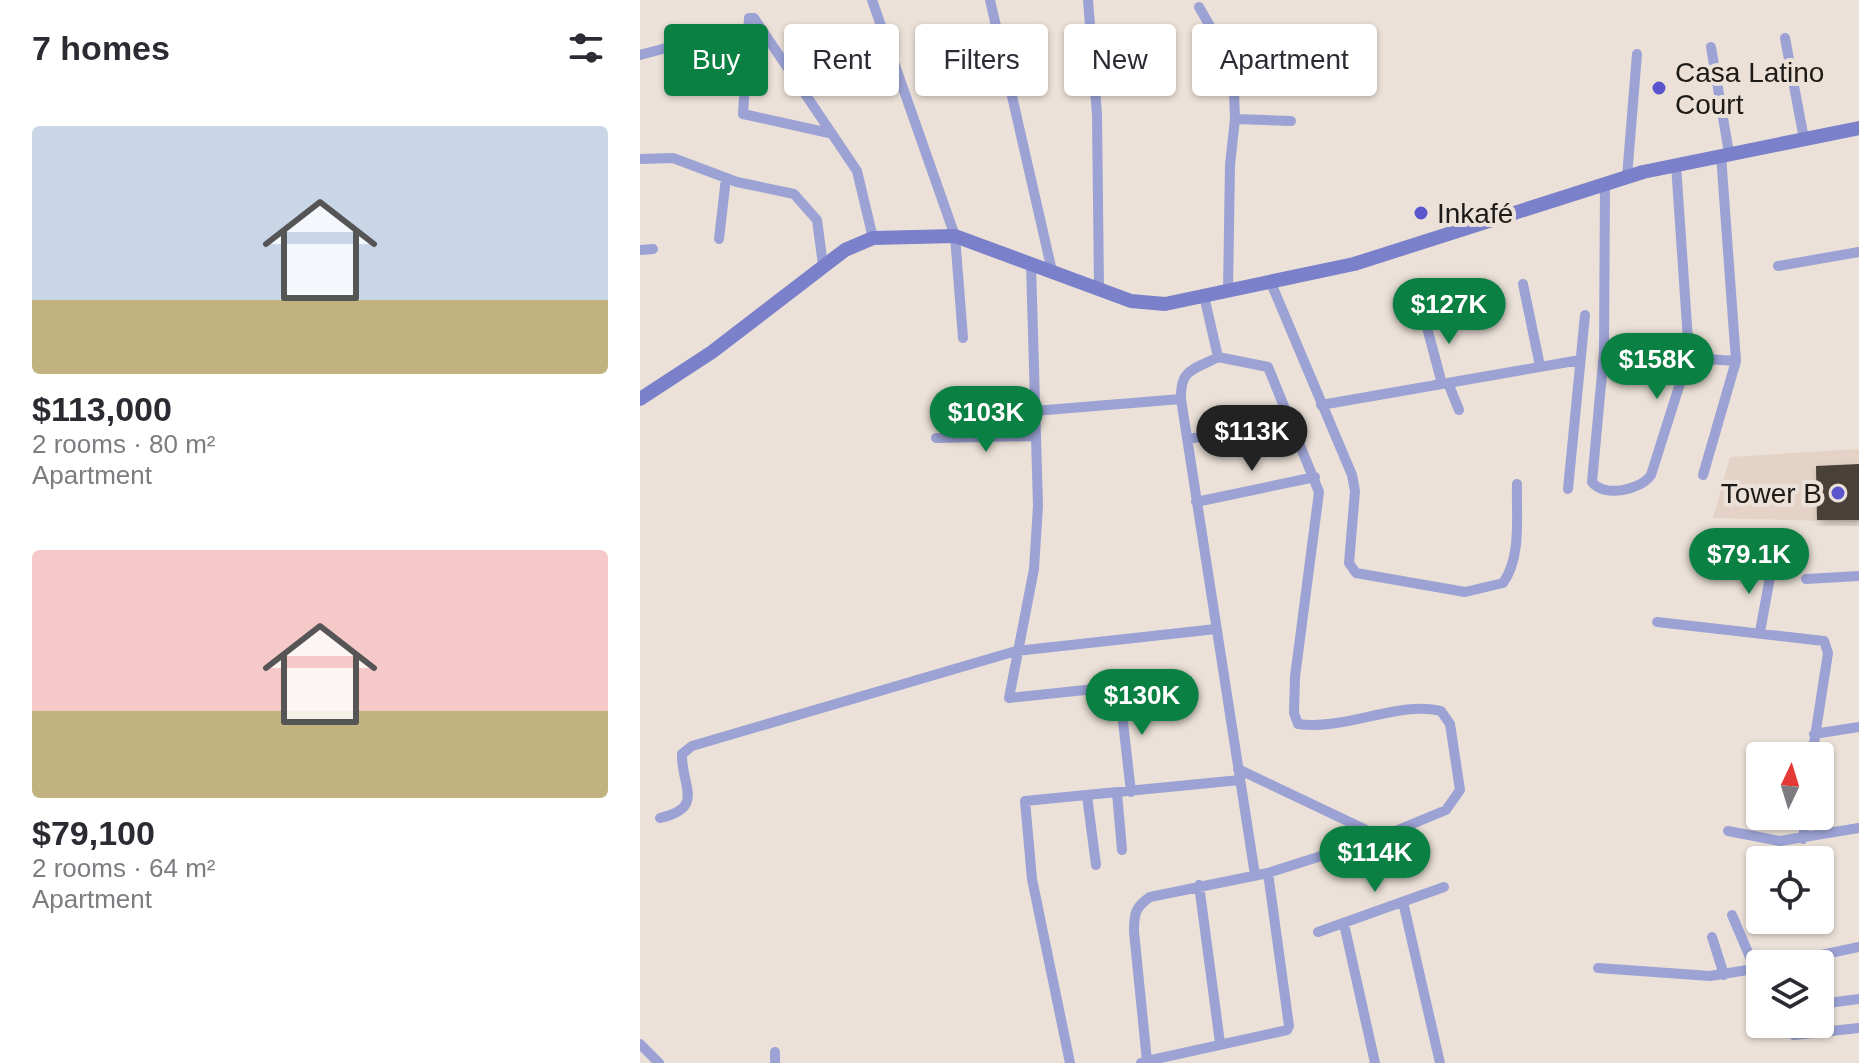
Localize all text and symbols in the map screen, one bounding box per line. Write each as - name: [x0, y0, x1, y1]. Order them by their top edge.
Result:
- chip: Buy: [664, 24, 768, 96]
- chip: Rent: [784, 24, 899, 96]
- chip: Filters: [915, 24, 1048, 96]
- chip: New: [1064, 24, 1176, 96]
- chip: Apartment: [1192, 24, 1377, 96]
- icon: filters: [564, 26, 608, 70]
- text: 7 homes: [32, 29, 170, 67]
- place label: Casa Latino Court: [1675, 57, 1824, 120]
- marker: Casa Latino Court: [1650, 79, 1668, 97]
- icon: home: [248, 178, 392, 322]
- place label: Inkafé: [1437, 198, 1513, 229]
- marker: Inkafé: [1412, 204, 1430, 222]
- pin: $127K: [1393, 278, 1505, 346]
- text: $127K: [1411, 289, 1487, 319]
- pin: $158K: [1601, 333, 1713, 401]
- text: $158K: [1619, 344, 1695, 374]
- pin: $103K: [930, 386, 1042, 454]
- text: $113,000: [32, 390, 172, 428]
- text: $103K: [948, 397, 1024, 427]
- pin: $113K: [1196, 405, 1308, 473]
- text: $113K: [1214, 416, 1290, 446]
- text: 2 rooms · 80 m²: [32, 429, 216, 459]
- text: Apartment: [32, 460, 152, 490]
- place label: Tower B: [1721, 478, 1822, 509]
- marker: Tower B: [1829, 484, 1847, 502]
- pin: $79.1K: [1684, 528, 1814, 596]
- text: $79.1K: [1707, 539, 1791, 569]
- icon: home: [248, 602, 392, 746]
- pin: $130K: [1086, 669, 1198, 737]
- text: $130K: [1104, 680, 1180, 710]
- north arrow: [1746, 742, 1834, 830]
- map controls: [1746, 742, 1834, 1038]
- text: $79,100: [32, 814, 155, 852]
- pin: $114K: [1319, 826, 1431, 894]
- text: $114K: [1337, 837, 1413, 867]
- button: locate: [1746, 846, 1834, 934]
- text: 2 rooms · 64 m²: [32, 853, 216, 883]
- text: Apartment: [32, 884, 152, 914]
- button: layers: [1746, 950, 1834, 1038]

